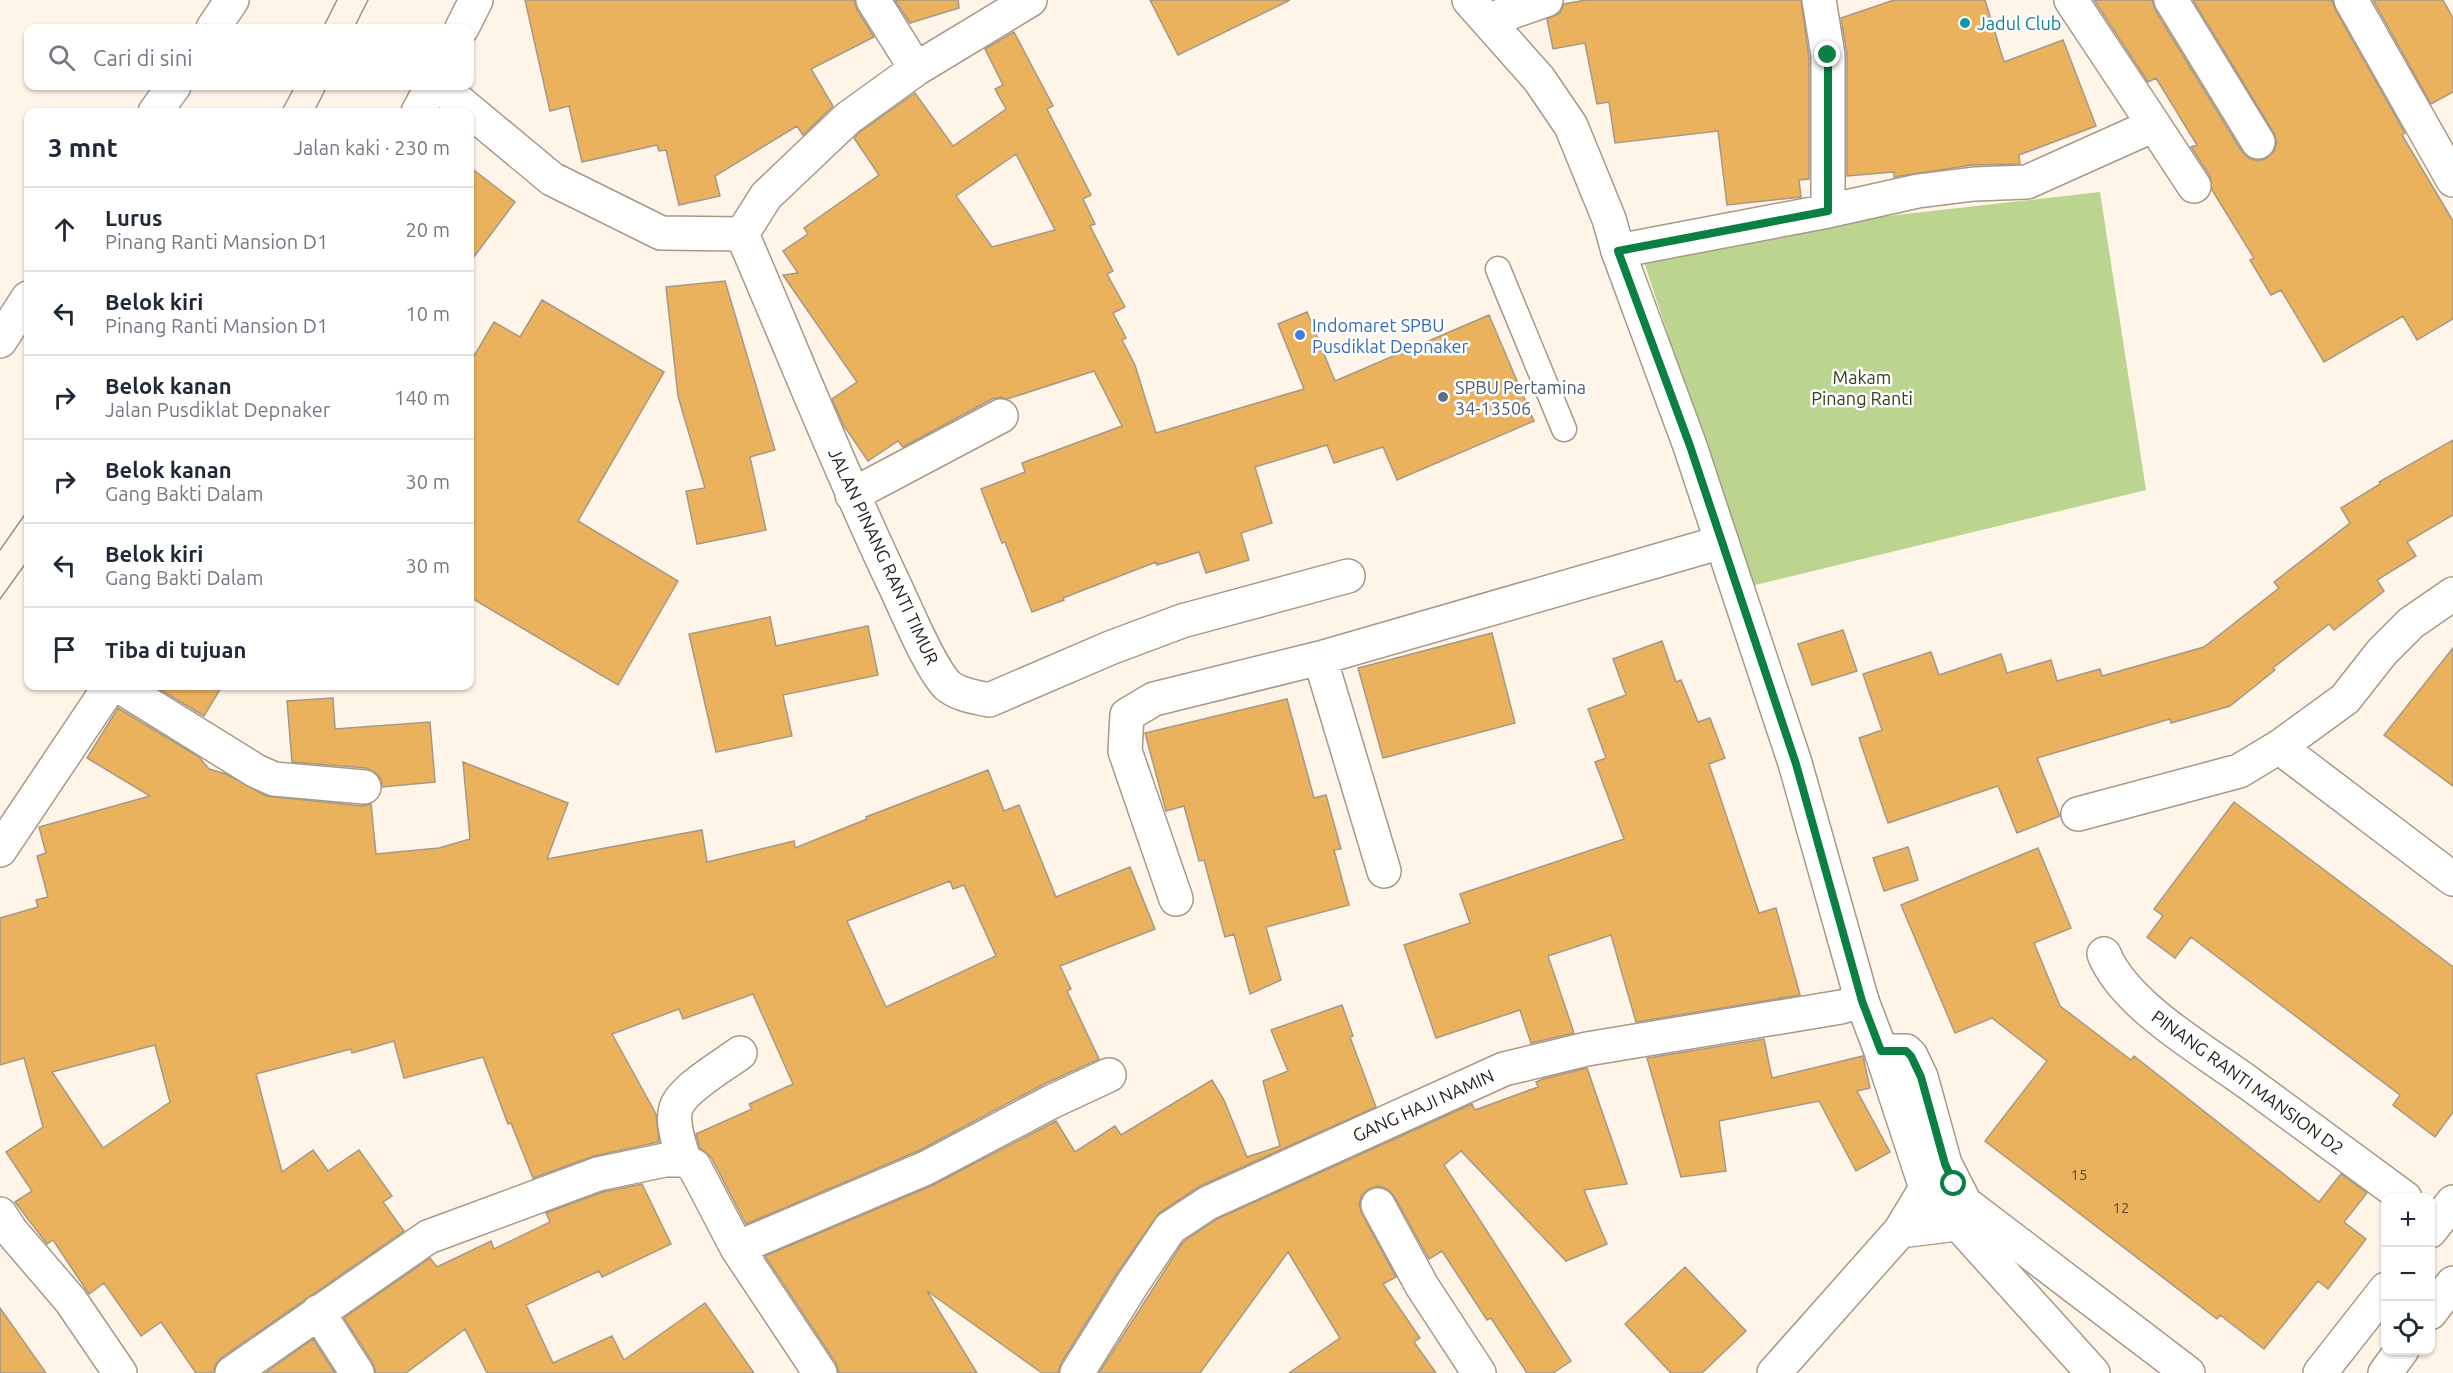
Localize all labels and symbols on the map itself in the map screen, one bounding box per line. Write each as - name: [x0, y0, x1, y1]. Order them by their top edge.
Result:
- place label: Jadul Club: [1977, 13, 2061, 33]
- marker: Jadul Club: [1958, 16, 1972, 30]
- route end: [1814, 41, 1840, 67]
- place label: Indomaret SPBU Pusdiklat Depnaker: [1312, 315, 1468, 356]
- marker: Indomaret SPBU Pusdiklat Depnaker: [1293, 328, 1307, 342]
- park label: Makam Pinang Ranti: [1811, 367, 1913, 408]
- place label: SPBU Pertamina 34-13506: [1455, 377, 1586, 418]
- marker: SPBU Pertamina 34-13506: [1436, 390, 1450, 404]
- street label: JALAN PINANG RANTI TIMUR: [825, 445, 943, 667]
- street label: PINANG RANTI MANSION D2: [2148, 1006, 2348, 1158]
- street label: GANG HAJI NAMIN: [1349, 1065, 1497, 1145]
- house number: 15: [2071, 1166, 2087, 1183]
- route start: [1940, 1170, 1966, 1196]
- house number: 12: [2113, 1199, 2129, 1216]

